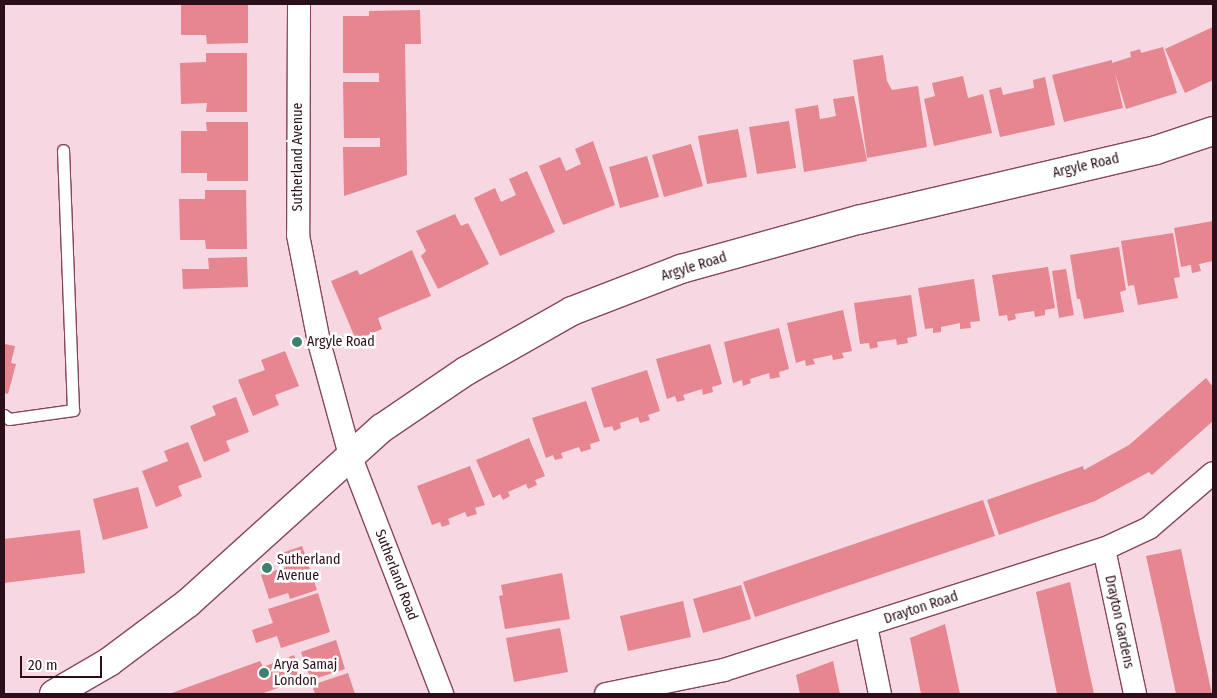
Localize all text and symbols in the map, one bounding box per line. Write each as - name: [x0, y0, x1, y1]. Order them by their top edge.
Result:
- street label: Sutherland Avenue: [290, 103, 306, 211]
- street label: Argyle Road: [1051, 150, 1121, 182]
- street label: Argyle Road: [659, 249, 729, 285]
- place label: Argyle Road: [307, 334, 375, 350]
- marker: Argyle Road: [291, 336, 303, 348]
- street label: Sutherland Road: [371, 527, 421, 623]
- place label: Sutherland Avenue: [277, 552, 340, 584]
- marker: Sutherland Avenue: [261, 562, 273, 574]
- street label: Drayton Gardens: [1101, 574, 1137, 670]
- street label: Drayton Road: [882, 588, 960, 628]
- scale bar: [22, 646, 105, 678]
- text: 20 m: [28, 656, 58, 674]
- place label: Arya Samaj London: [274, 657, 337, 690]
- marker: Arya Samaj London: [258, 667, 270, 679]

